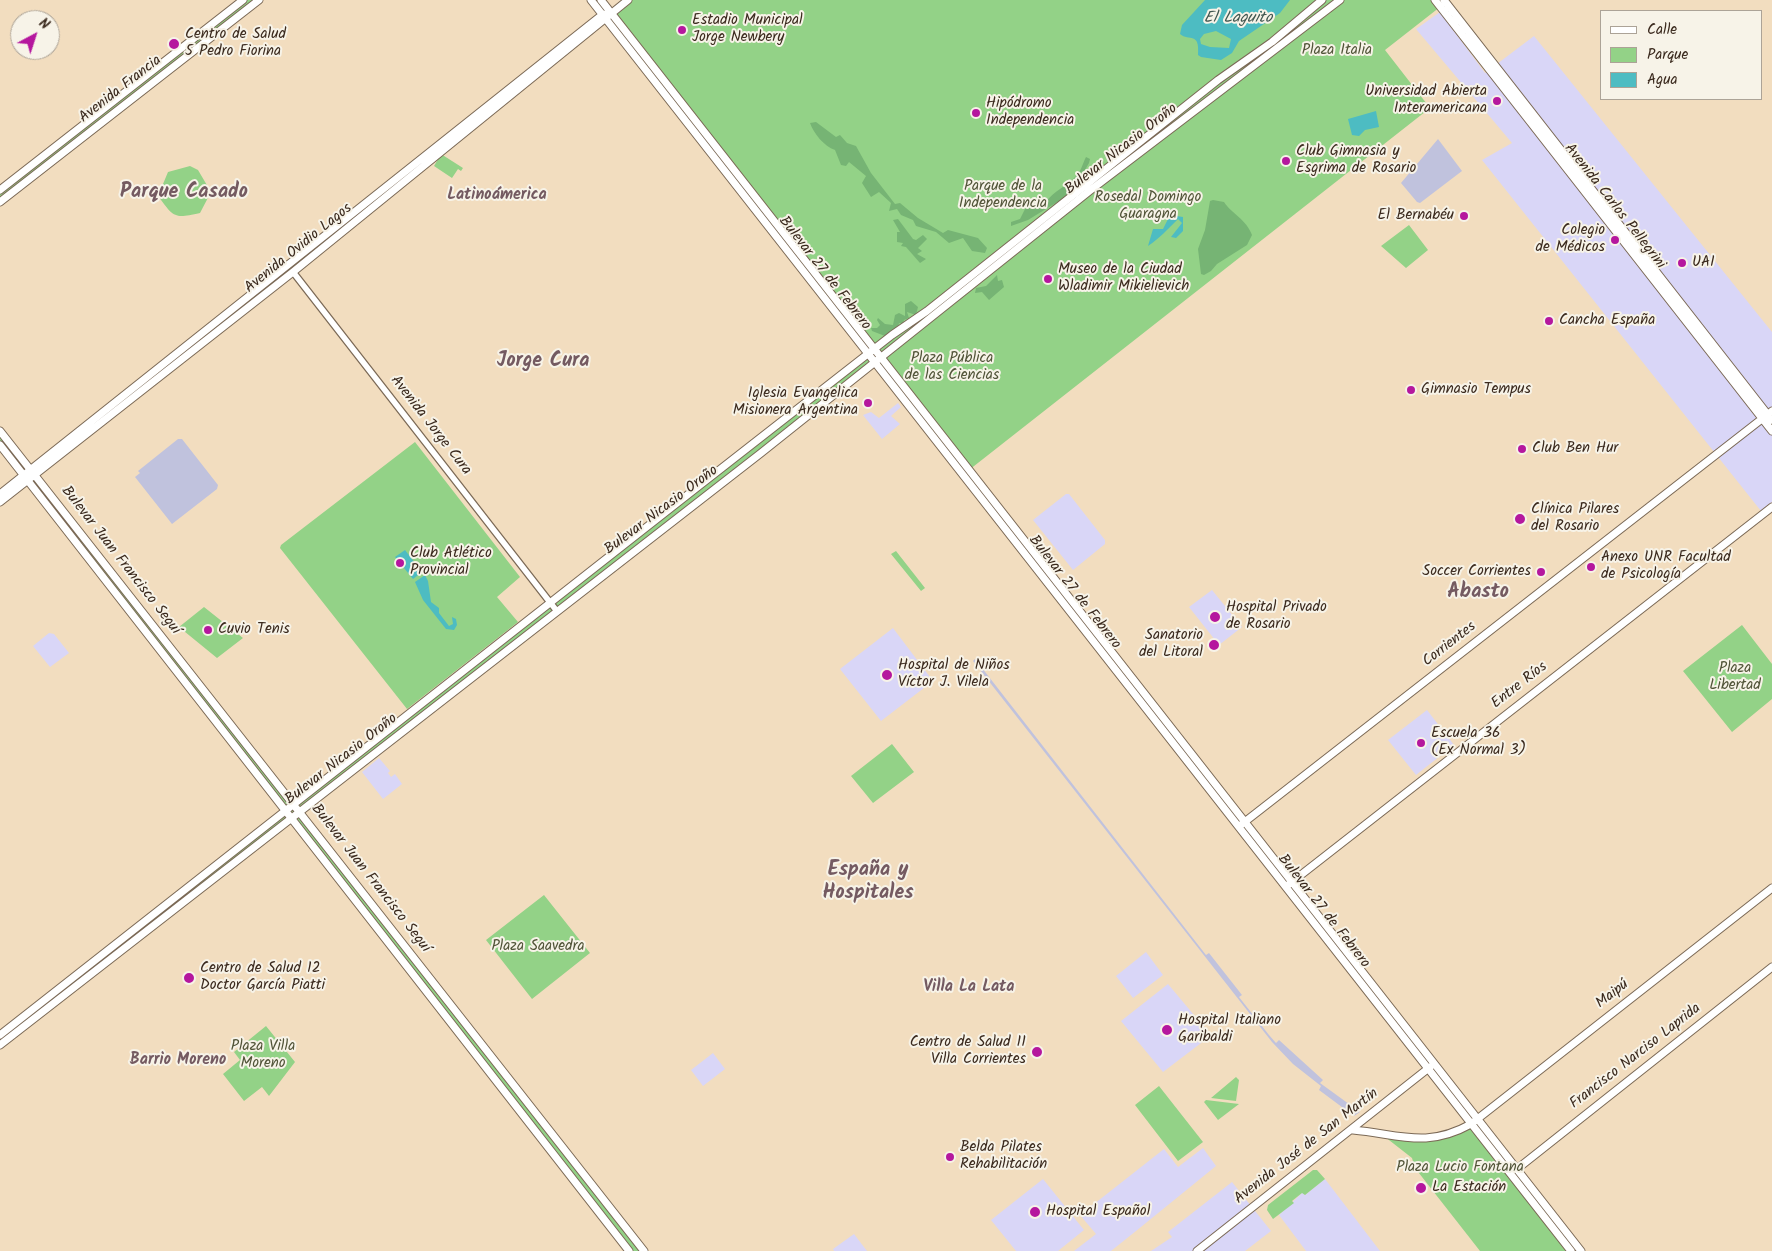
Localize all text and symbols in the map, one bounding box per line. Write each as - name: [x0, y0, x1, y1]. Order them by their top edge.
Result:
- water label: El Laguito: [1204, 9, 1272, 29]
- north arrow: [10, 10, 60, 60]
- legend: [1600, 10, 1762, 100]
- place label: Estadio Municipal Jorge Newbery: [692, 12, 803, 47]
- text: N: [34, 13, 54, 36]
- text: Calle: [1647, 18, 1677, 42]
- marker: Estadio Municipal Jorge Newbery: [676, 24, 688, 36]
- place label: Centro de Salud 5 Pedro Fiorina: [185, 26, 286, 61]
- marker: Centro de Salud 5 Pedro Fiorina: [167, 37, 181, 51]
- park label: Plaza Italia: [1302, 42, 1372, 60]
- text: Parque: [1647, 43, 1688, 67]
- street label: Avenida Francia: [76, 52, 166, 128]
- text: Agua: [1647, 68, 1678, 92]
- place label: Universidad Abierta Interamericana: [1365, 83, 1487, 118]
- place label: Hipódromo Independencia: [986, 95, 1074, 130]
- marker: Universidad Abierta Interamericana: [1491, 95, 1503, 107]
- street label: Bulevar Nicasio Oroño: [1062, 101, 1182, 199]
- marker: Hipódromo Independencia: [970, 107, 982, 119]
- street label: Avenida Carlos Pellegrini: [1559, 141, 1669, 273]
- place label: Club Gimnasia y Esgrima de Rosario: [1296, 143, 1416, 178]
- marker: Club Gimnasia y Esgrima de Rosario: [1280, 155, 1292, 167]
- park label: Parque de la Independencia: [959, 178, 1047, 213]
- district label: Parque Casado: [120, 182, 248, 206]
- district label: Latinoámerica: [447, 186, 547, 206]
- park label: Rosedal Domingo Guaragna: [1095, 189, 1201, 224]
- street label: Avenida Ovidio Lagos: [242, 200, 356, 298]
- place label: El Bernabéu: [1378, 207, 1454, 225]
- marker: El Bernabéu: [1458, 210, 1470, 222]
- street label: Bulevar 27 de Febrero: [774, 214, 874, 334]
- place label: Colegio de Médicos: [1535, 222, 1605, 257]
- marker: Colegio de Médicos: [1609, 234, 1621, 246]
- place label: UAI: [1692, 254, 1715, 272]
- marker: UAI: [1676, 257, 1688, 269]
- place label: Museo de la Ciudad Wladimir Mikielievich: [1058, 261, 1189, 296]
- marker: Museo de la Ciudad Wladimir Mikielievich: [1042, 273, 1054, 285]
- place label: Cancha España: [1559, 312, 1655, 330]
- marker: Cancha España: [1543, 315, 1555, 327]
- park label: Plaza Pública de las Ciencias: [905, 350, 999, 385]
- district label: Jorge Cura: [497, 351, 589, 375]
- street label: Avenida Jorge Cura: [386, 373, 474, 479]
- place label: Gimnasio Tempus: [1421, 381, 1531, 399]
- marker: Gimnasio Tempus: [1405, 384, 1417, 396]
- place label: Iglesia Evangelica Misionera Argentina: [733, 385, 858, 420]
- marker: Iglesia Evangelica Misionera Argentina: [862, 397, 874, 409]
- place label: Club Ben Hur: [1532, 440, 1618, 458]
- marker: Club Ben Hur: [1516, 443, 1528, 455]
- street label: Bulevar Nicasio Oroño: [602, 462, 722, 560]
- street label: Bulevar Juan Francisco Seguí: [56, 483, 184, 639]
- place label: Clínica Pilares del Rosario: [1531, 501, 1619, 536]
- marker: Clínica Pilares del Rosario: [1513, 512, 1527, 526]
- street label: Bulevar 27 de Febrero: [1024, 533, 1124, 653]
- place label: Club Atlético Provincial: [410, 545, 492, 580]
- place label: Anexo UNR Facultad de Psicología: [1601, 549, 1731, 584]
- marker: Club Atlético Provincial: [394, 557, 406, 569]
- marker: Anexo UNR Facultad de Psicología: [1585, 561, 1597, 573]
- place label: Soccer Corrientes: [1422, 563, 1531, 581]
- marker: Soccer Corrientes: [1535, 566, 1547, 578]
- district label: Abasto: [1447, 582, 1509, 606]
- place label: Hospital Privado de Rosario: [1226, 599, 1327, 634]
- marker: Hospital Privado de Rosario: [1208, 610, 1222, 624]
- street label: Corrientes: [1420, 619, 1480, 671]
- place label: Cuvio Tenis: [218, 621, 290, 639]
- marker: Cuvio Tenis: [202, 624, 214, 636]
- place label: Sanatorio del Litoral: [1139, 627, 1203, 662]
- marker: Sanatorio del Litoral: [1207, 638, 1221, 652]
- place label: Hospital de Niños Víctor J. Vilela: [898, 657, 1010, 692]
- street label: Entre Ríos: [1489, 659, 1551, 713]
- park label: Plaza Libertad: [1709, 660, 1761, 695]
- marker: Hospital de Niños Víctor J. Vilela: [880, 668, 894, 682]
- street label: Bulevar Nicasio Oroño: [282, 711, 402, 809]
- place label: Escuela 36 (Ex Normal 3): [1431, 725, 1526, 760]
- marker: Escuela 36 (Ex Normal 3): [1415, 737, 1427, 749]
- street label: Bulevar Juan Francisco Seguí: [306, 801, 434, 957]
- street label: Bulevar 27 de Febrero: [1273, 852, 1373, 972]
- district label: España y Hospitales: [822, 860, 914, 907]
- park label: Plaza Saavedra: [491, 938, 585, 956]
- place label: Centro de Salud 12 Doctor García Piatti: [200, 960, 325, 995]
- marker: Centro de Salud 12 Doctor García Piatti: [182, 971, 196, 985]
- street label: Maipú: [1593, 977, 1633, 1013]
- district label: Villa La Lata: [924, 978, 1014, 998]
- street label: Francisco Narciso Laprida: [1567, 1000, 1705, 1114]
- place label: Hospital Italiano Garibaldi: [1178, 1012, 1281, 1047]
- marker: Hospital Italiano Garibaldi: [1160, 1023, 1174, 1037]
- place label: Centro de Salud 11 Villa Corrientes: [910, 1034, 1026, 1069]
- park label: Plaza Villa Moreno: [231, 1038, 295, 1073]
- marker: Centro de Salud 11 Villa Corrientes: [1030, 1045, 1044, 1059]
- district label: Barrio Moreno: [130, 1051, 226, 1071]
- street label: Avenida José de San Martín: [1232, 1085, 1382, 1209]
- place label: Belda Pilates Rehabilitación: [960, 1139, 1047, 1174]
- marker: Belda Pilates Rehabilitación: [944, 1151, 956, 1163]
- park label: Plaza Lucio Fontana: [1396, 1159, 1524, 1177]
- place label: La Estación: [1432, 1179, 1506, 1197]
- marker: La Estación: [1414, 1181, 1428, 1195]
- place label: Hospital Español: [1046, 1203, 1150, 1221]
- marker: Hospital Español: [1028, 1205, 1042, 1219]

